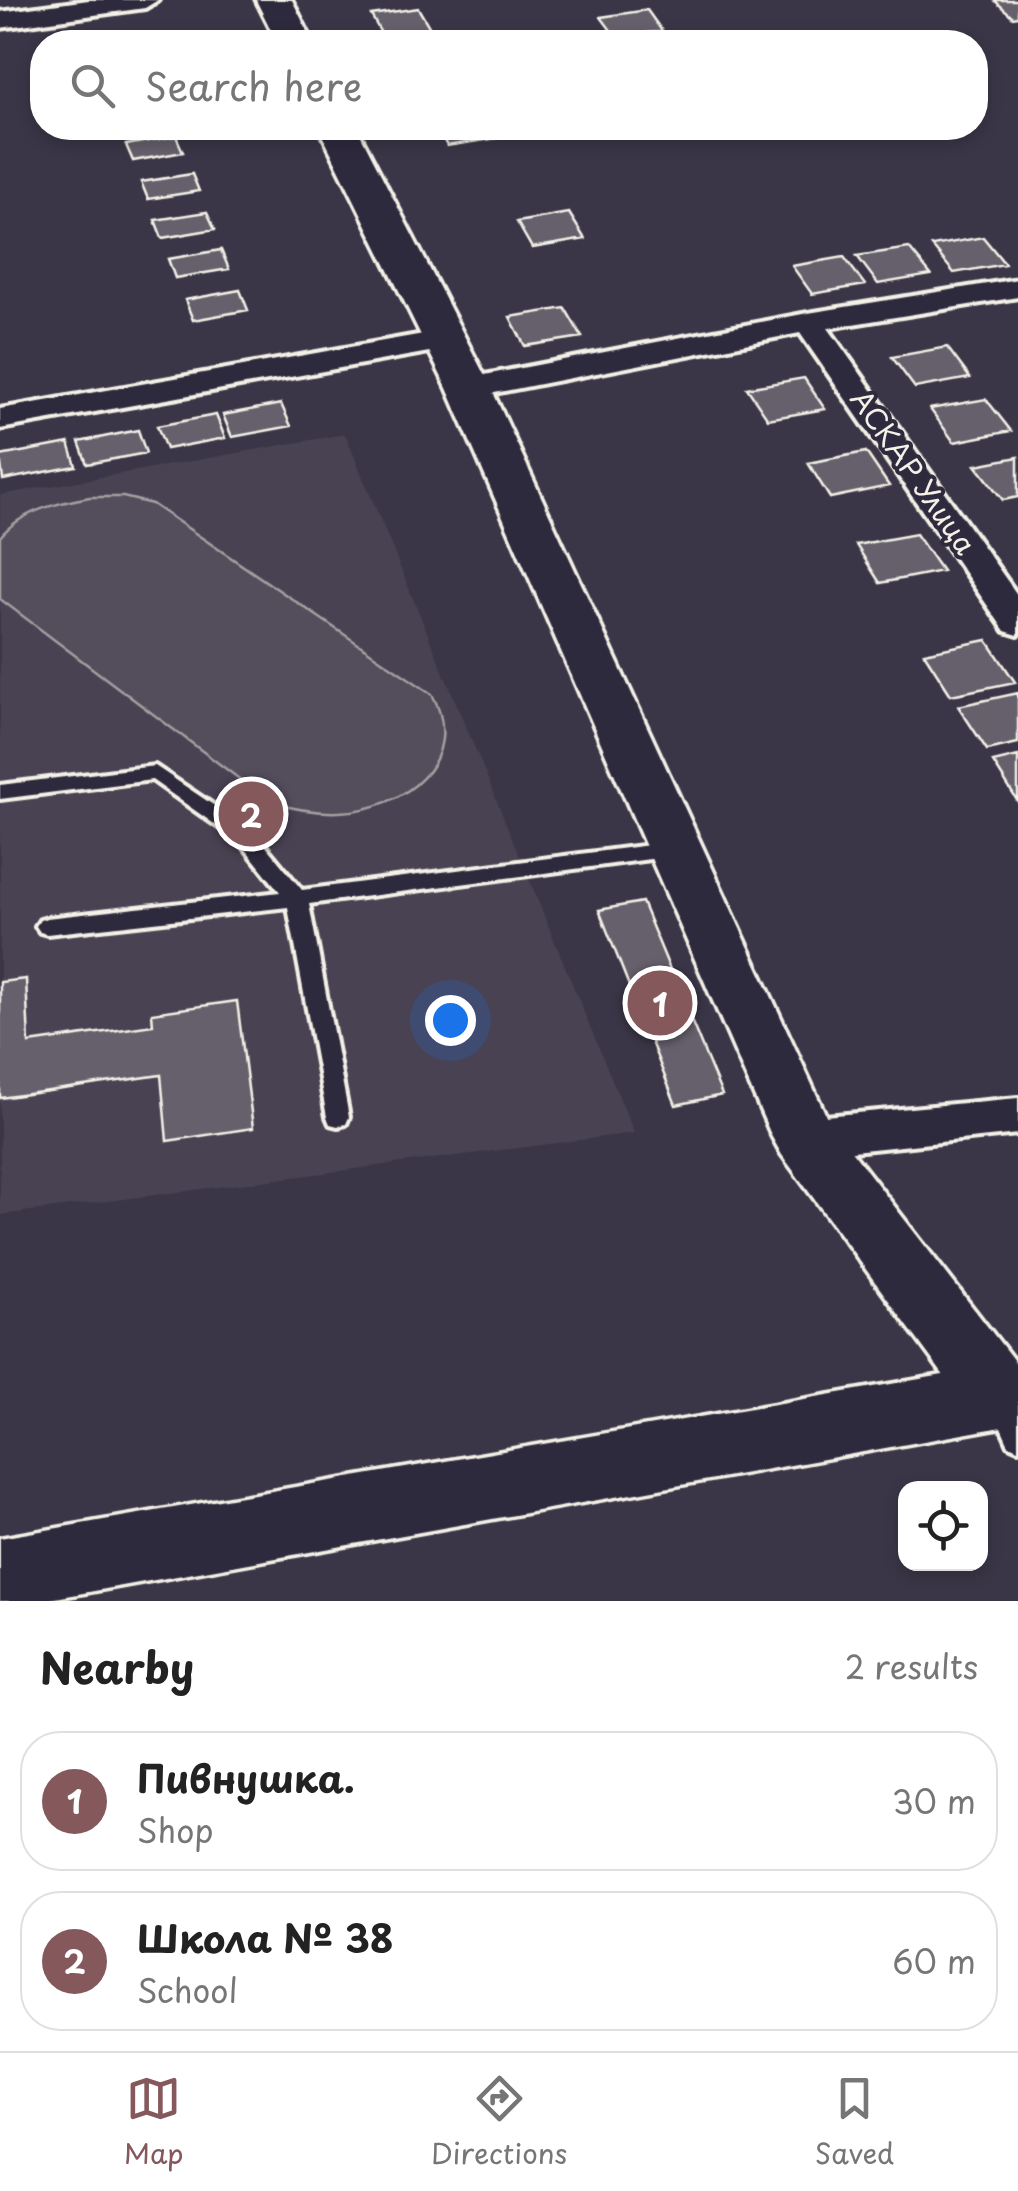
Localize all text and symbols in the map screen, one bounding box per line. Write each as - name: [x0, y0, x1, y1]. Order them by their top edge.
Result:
- search box: [30, 30, 988, 140]
- text: Search here: [145, 57, 362, 114]
- icon: search: [65, 58, 120, 113]
- street label: АСКАР Улица: [841, 380, 988, 563]
- pin: 2: [218, 776, 284, 852]
- pin: 1: [628, 966, 692, 1040]
- your location: [425, 995, 476, 1046]
- map controls: [898, 1481, 988, 1571]
- button: locate: [898, 1481, 988, 1571]
- text: Nearby: [40, 1635, 194, 1698]
- text: 2 results: [845, 1642, 978, 1690]
- text: Пивнушка.: [137, 1749, 355, 1806]
- text: 1: [67, 1777, 82, 1825]
- text: 30 m: [892, 1777, 976, 1825]
- text: Shop: [137, 1806, 214, 1854]
- text: Школа № 38: [137, 1909, 394, 1966]
- text: 2: [63, 1937, 86, 1985]
- text: 60 m: [892, 1937, 976, 1985]
- text: School: [137, 1966, 238, 2014]
- tab: Map: [124, 2071, 184, 2174]
- tab: Directions: [431, 2071, 567, 2174]
- tab: Saved: [815, 2071, 894, 2174]

